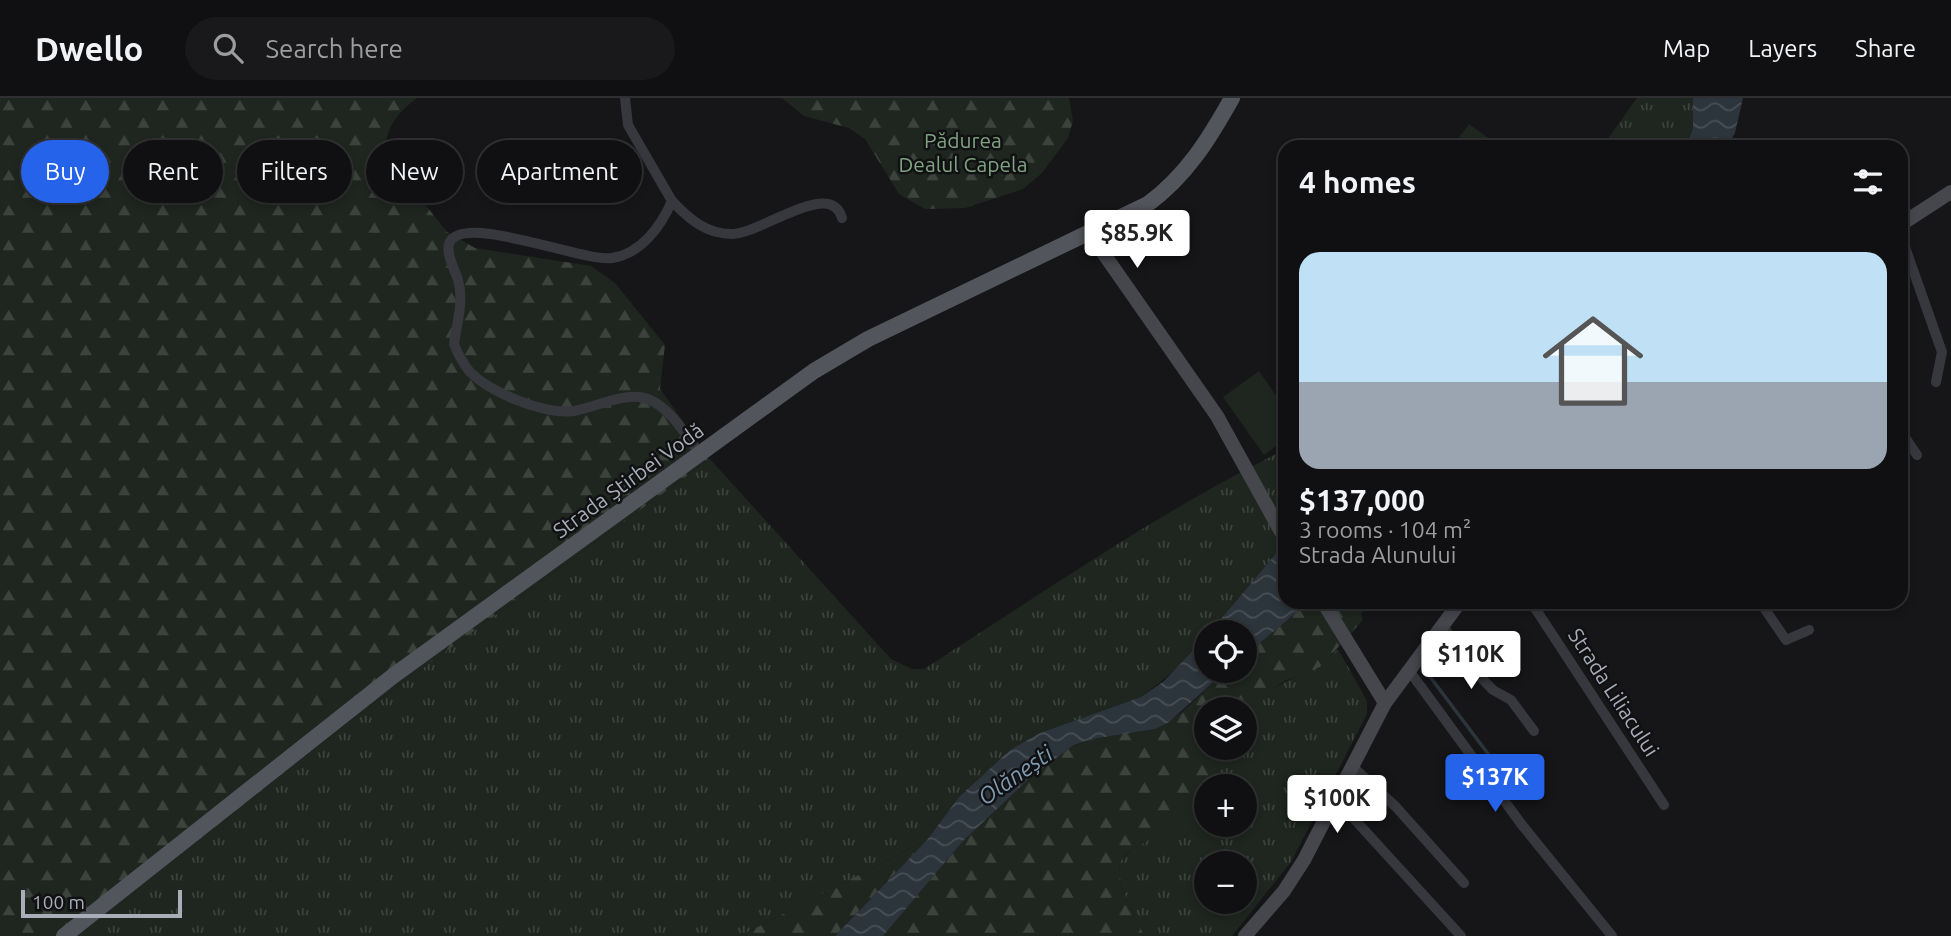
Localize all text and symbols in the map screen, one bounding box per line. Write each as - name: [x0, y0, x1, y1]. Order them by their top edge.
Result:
- search box: [185, 17, 675, 80]
- icon: search: [209, 29, 247, 67]
- text: Dwello: [35, 30, 143, 67]
- text: Search here: [265, 34, 403, 63]
- text: Map: [1663, 35, 1710, 62]
- text: Layers: [1748, 35, 1817, 62]
- text: Share: [1855, 35, 1916, 62]
- park label: Pădurea Dealul Capela: [899, 128, 1027, 176]
- chip: Buy: [21, 140, 109, 203]
- chip: Rent: [123, 140, 223, 203]
- chip: Filters: [237, 140, 352, 203]
- chip: New: [366, 140, 463, 203]
- chip: Apartment: [477, 140, 642, 203]
- icon: filters: [1849, 163, 1887, 201]
- text: 4 homes: [1299, 165, 1416, 199]
- pin: $85.9K: [1080, 211, 1194, 270]
- text: $85.9K: [1101, 220, 1173, 245]
- icon: home: [1530, 298, 1656, 424]
- street label: Strada Știrbei Vodă: [548, 417, 708, 543]
- text: $137,000: [1299, 483, 1425, 517]
- text: 3 rooms · 104 m²: [1299, 517, 1471, 542]
- text: Strada Alunului: [1299, 542, 1456, 567]
- map controls: [1194, 620, 1257, 914]
- button: locate: [1194, 620, 1257, 683]
- street label: Strada Liliacului: [1564, 624, 1664, 760]
- pin: $110K: [1422, 632, 1520, 691]
- text: $110K: [1437, 641, 1505, 666]
- button: layers: [1194, 697, 1257, 760]
- water label: Olănești: [973, 740, 1058, 810]
- pin: $137K: [1446, 754, 1544, 814]
- text: $137K: [1461, 764, 1529, 789]
- button: +: [1194, 774, 1257, 837]
- pin: $100K: [1288, 776, 1386, 835]
- text: $100K: [1303, 785, 1371, 810]
- button: −: [1194, 851, 1257, 914]
- scale bar: [21, 887, 182, 919]
- text: 100 m: [32, 891, 85, 913]

